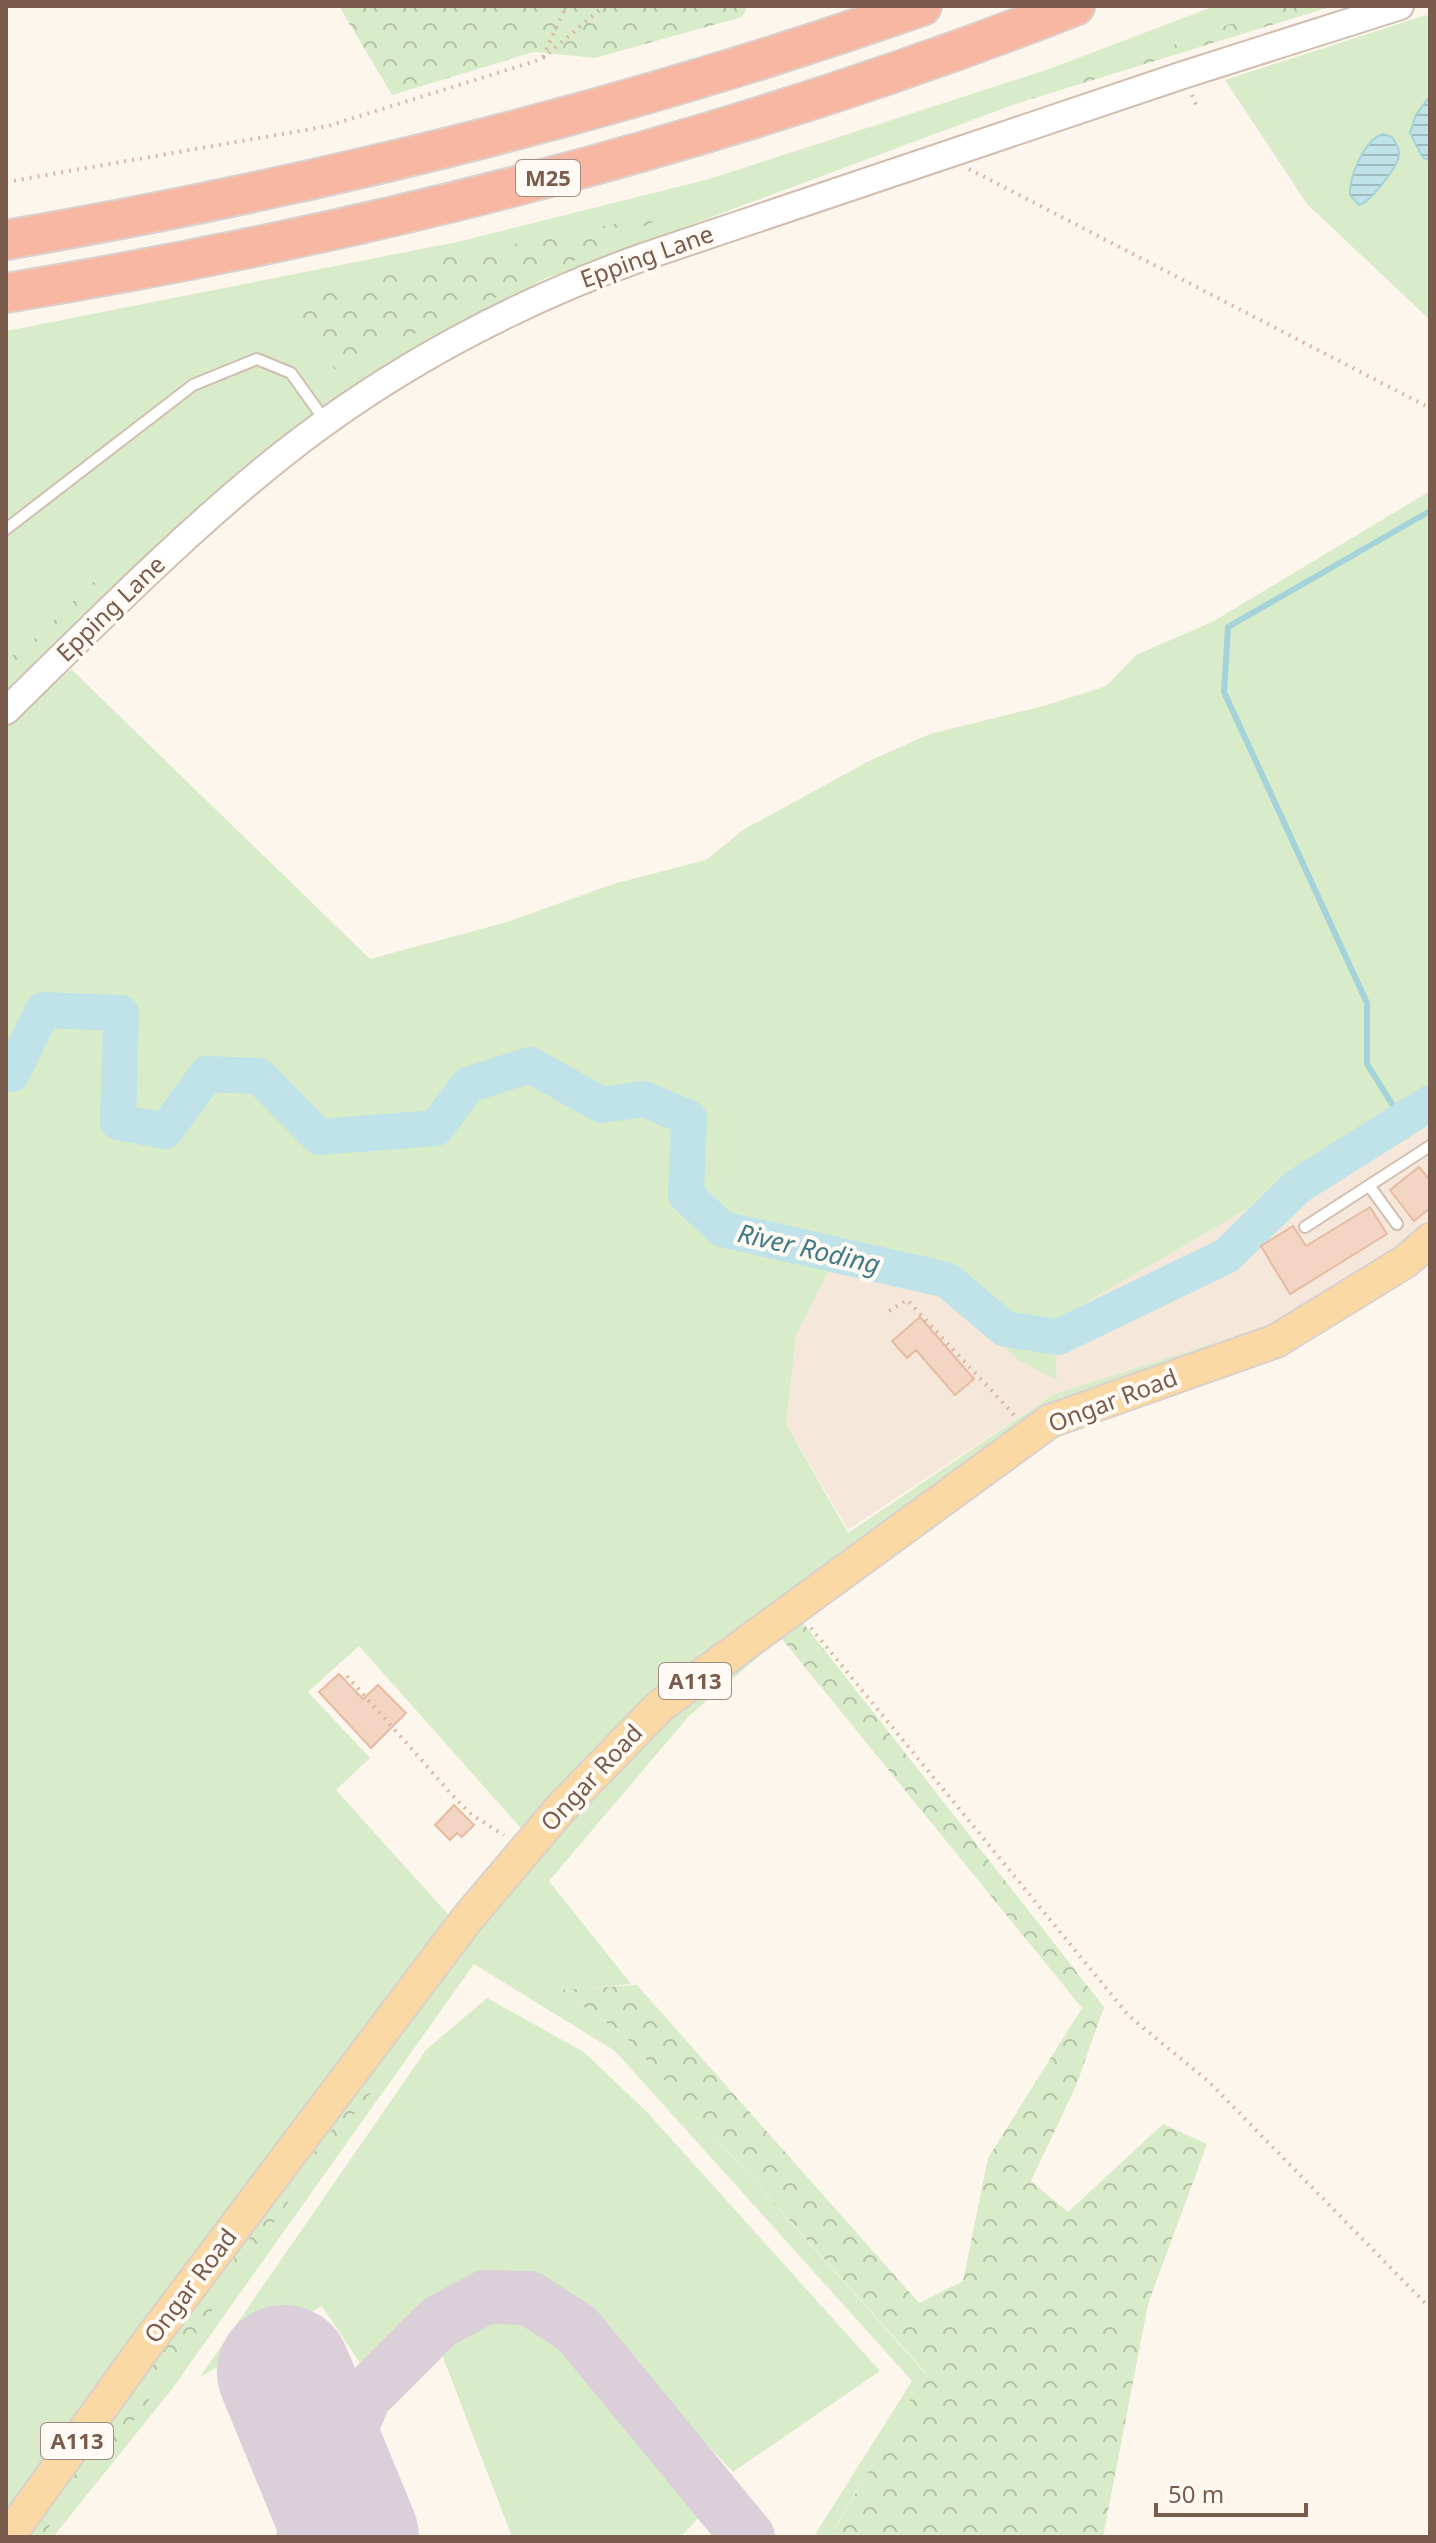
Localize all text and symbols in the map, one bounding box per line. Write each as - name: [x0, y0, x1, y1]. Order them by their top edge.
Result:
- road number: M25: [516, 160, 580, 196]
- street label: Epping Lane: [575, 216, 718, 295]
- street label: Epping Lane: [48, 548, 172, 668]
- water label: River Roding: [734, 1214, 884, 1282]
- street label: Ongar Road: [1043, 1360, 1182, 1439]
- road number: A113: [659, 1663, 731, 1699]
- street label: Ongar Road: [533, 1716, 649, 1838]
- street label: Ongar Road: [136, 2221, 244, 2349]
- road number: A113: [41, 2423, 113, 2459]
- scale bar: [1156, 2467, 1306, 2517]
- text: 50 m: [1168, 2477, 1224, 2510]

